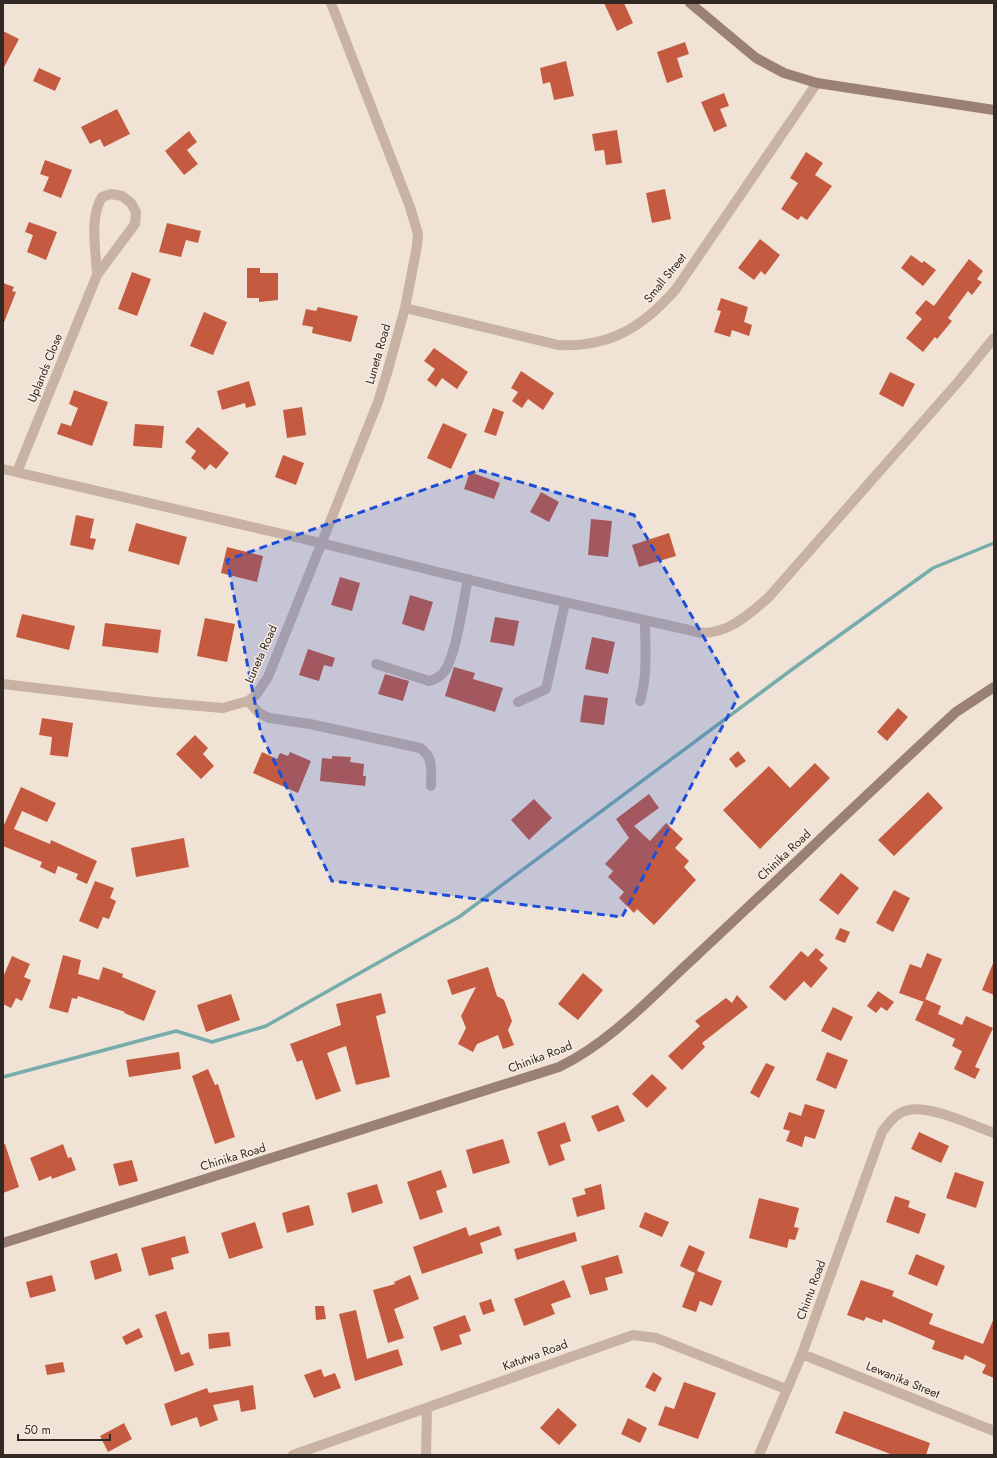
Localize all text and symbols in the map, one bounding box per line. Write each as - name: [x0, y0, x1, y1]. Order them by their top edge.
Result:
- street label: Small Street: [639, 249, 691, 307]
- street label: Luneta Road: [361, 322, 395, 386]
- street label: Uplands Close: [23, 331, 67, 405]
- street label: Luneta Road: [240, 622, 282, 686]
- street label: Chinika Road: [753, 825, 815, 885]
- street label: Chinika Road: [505, 1036, 575, 1078]
- street label: Chinika Road: [198, 1139, 268, 1175]
- street label: Chintu Road: [792, 1258, 830, 1322]
- street label: Katutwa Road: [500, 1335, 570, 1375]
- street label: Lewanika Street: [863, 1357, 943, 1403]
- scale bar: [18, 1416, 110, 1442]
- text: 50 m: [24, 1421, 51, 1439]

